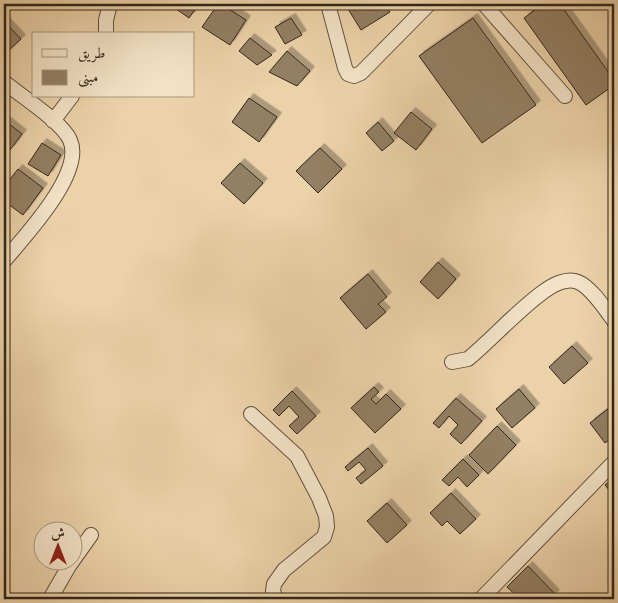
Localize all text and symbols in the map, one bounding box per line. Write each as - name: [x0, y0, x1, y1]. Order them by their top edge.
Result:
- legend: [32, 32, 195, 98]
- text: طريق: [78, 43, 105, 63]
- text: مبنى: [78, 67, 98, 88]
- north arrow: [32, 520, 82, 570]
- text: ش: [51, 524, 65, 542]

